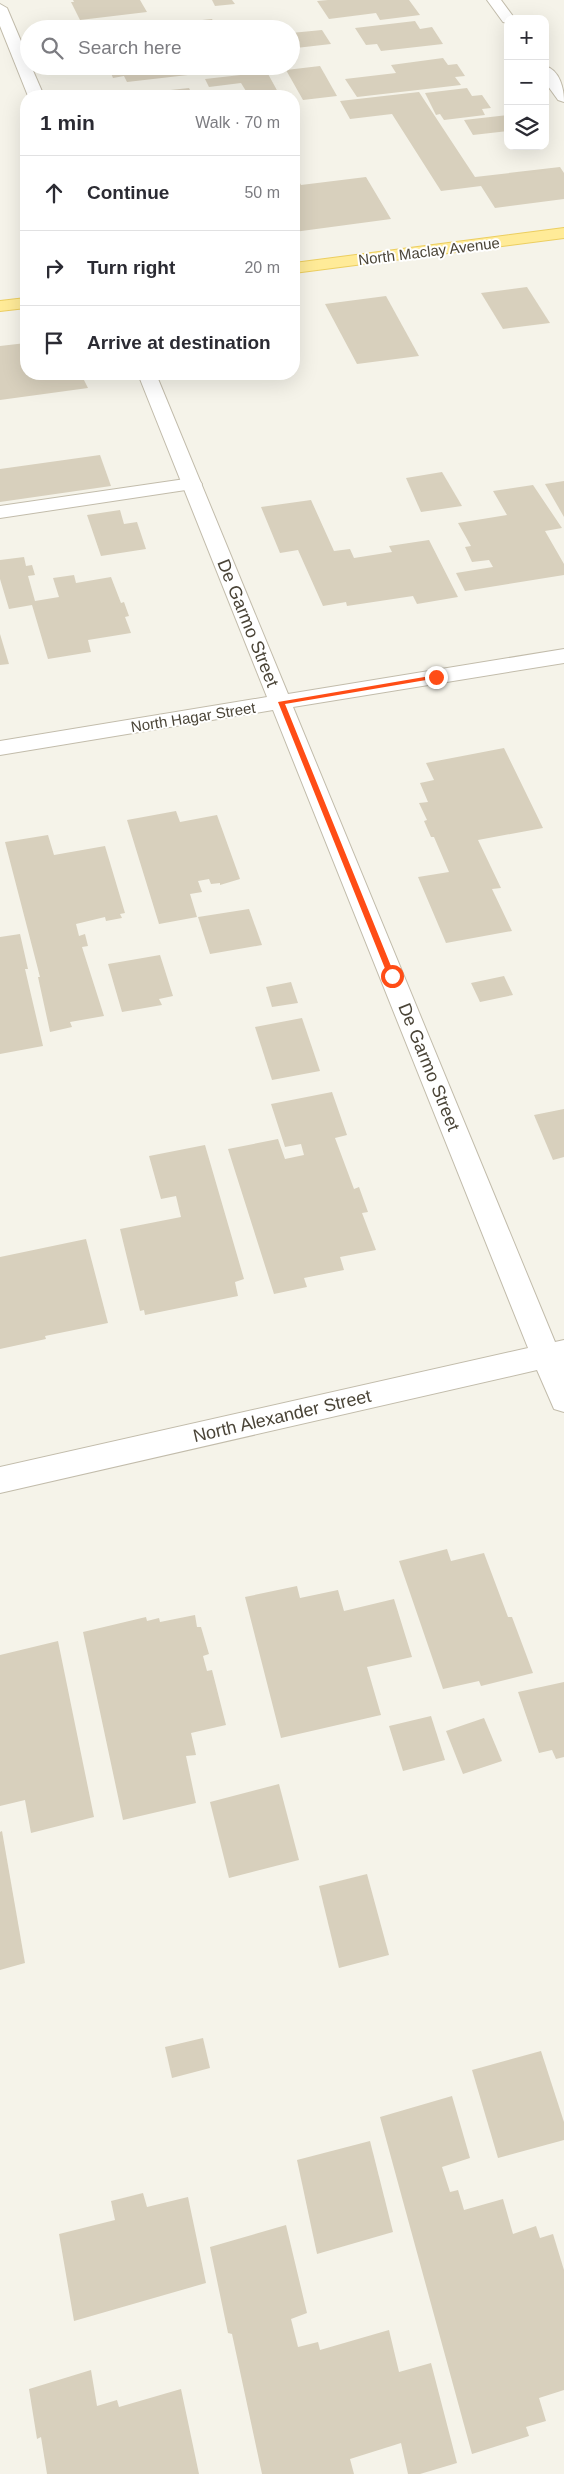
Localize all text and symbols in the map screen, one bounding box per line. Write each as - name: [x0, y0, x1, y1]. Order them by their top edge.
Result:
- map controls: [504, 15, 549, 150]
- button: +: [504, 15, 549, 60]
- search box: [20, 20, 300, 75]
- icon: search: [38, 34, 66, 62]
- text: Search here: [78, 37, 182, 58]
- button: −: [504, 60, 549, 105]
- button: layers: [504, 105, 549, 150]
- text: 1 min: [40, 111, 95, 134]
- text: Walk · 70 m: [195, 114, 280, 131]
- icon: ahead: [40, 179, 68, 207]
- text: Continue: [87, 182, 169, 203]
- text: 50 m: [244, 184, 280, 201]
- street label: North Maclay Avenue: [357, 234, 501, 268]
- icon: right: [40, 254, 68, 282]
- text: Turn right: [87, 257, 175, 278]
- text: 20 m: [244, 259, 280, 276]
- icon: arrive: [40, 329, 68, 357]
- text: Arrive at destination: [87, 332, 271, 353]
- street label: De Garmo Street: [213, 556, 283, 690]
- route end: [425, 666, 448, 689]
- street label: North Hagar Street: [129, 699, 257, 735]
- route start: [381, 965, 404, 988]
- street label: De Garmo Street: [394, 1000, 464, 1134]
- street label: North Alexander Street: [191, 1386, 373, 1446]

